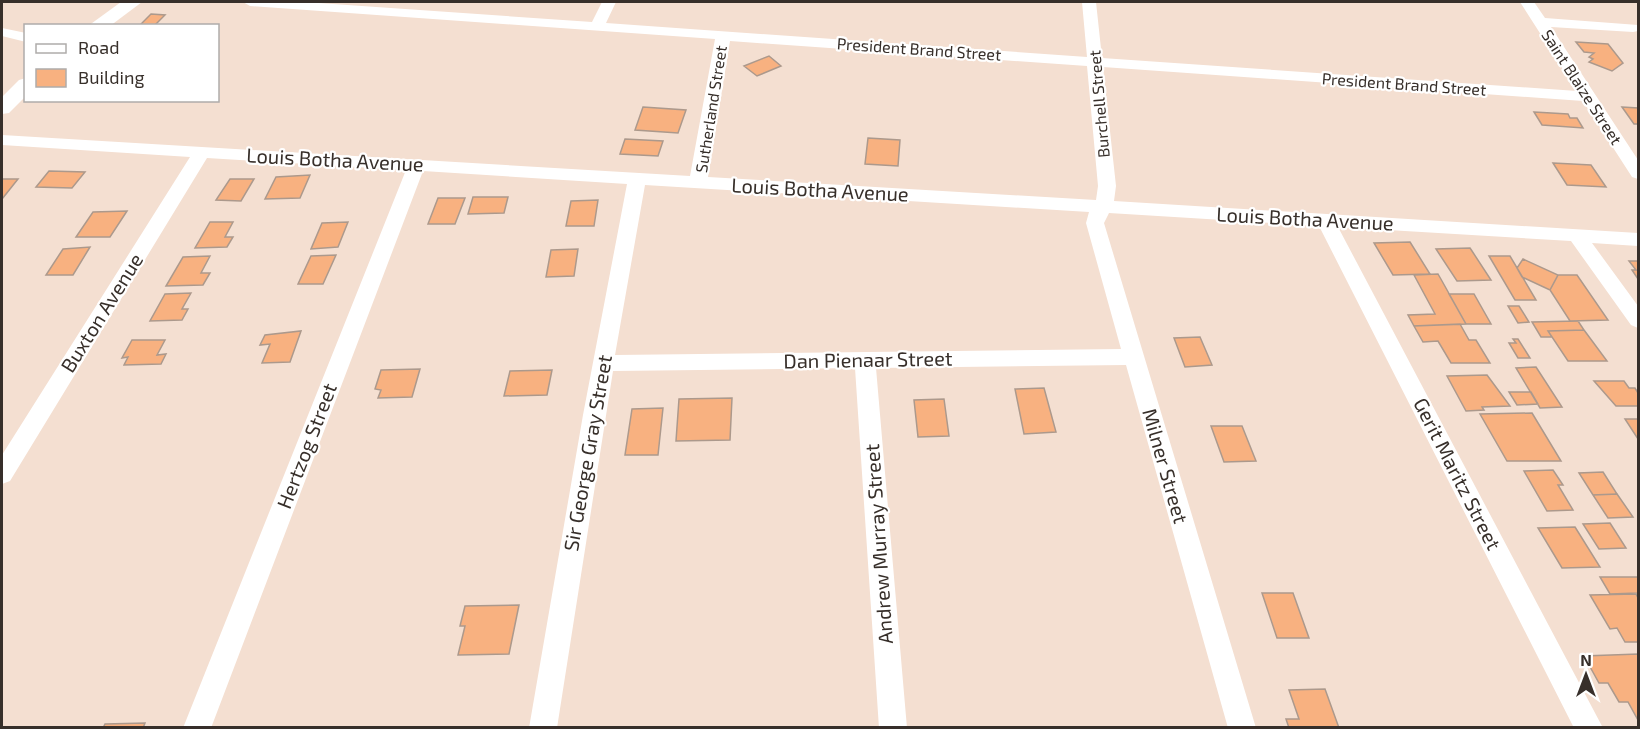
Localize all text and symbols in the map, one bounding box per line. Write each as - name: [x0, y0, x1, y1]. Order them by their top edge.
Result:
- legend: [24, 24, 219, 102]
- street label: Saint Blaize Street: [1538, 26, 1627, 148]
- street label: President Brand Street: [836, 33, 1002, 64]
- text: Road: [78, 36, 119, 58]
- street label: Sutherland Street: [691, 44, 730, 174]
- street label: Burchell Street: [1084, 49, 1113, 159]
- text: Building: [78, 66, 145, 88]
- street label: President Brand Street: [1321, 68, 1487, 99]
- street label: Louis Botha Avenue: [246, 142, 424, 176]
- street label: Louis Botha Avenue: [731, 172, 909, 206]
- street label: Louis Botha Avenue: [1216, 201, 1394, 235]
- street label: Buxton Avenue: [55, 248, 147, 376]
- street label: Dan Pienaar Street: [783, 346, 953, 372]
- street label: Sir George Gray Street: [558, 352, 616, 553]
- street label: Hertzog Street: [271, 379, 341, 512]
- street label: Gerit Maritz Street: [1409, 393, 1507, 554]
- street label: Milner Street: [1138, 405, 1194, 526]
- street label: Andrew Murray Street: [859, 443, 897, 645]
- north arrow: [1556, 645, 1616, 705]
- text: N: [1580, 650, 1592, 669]

